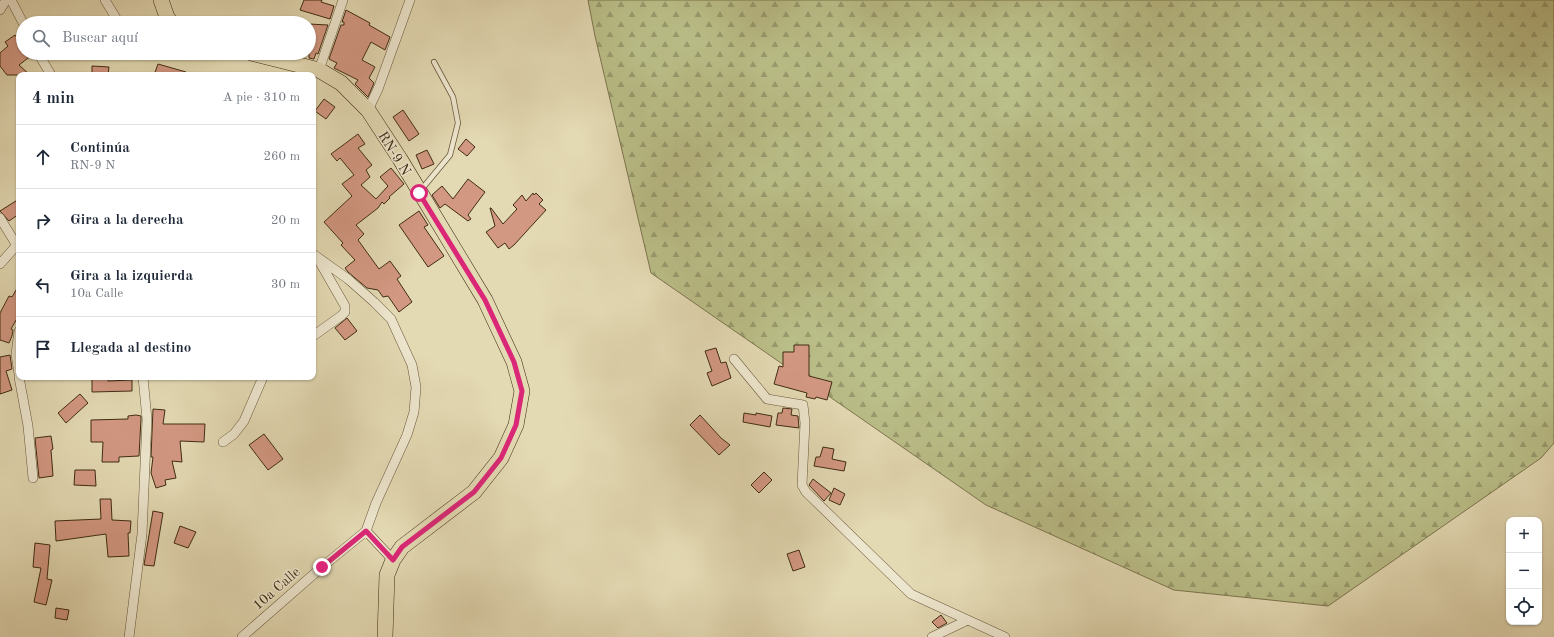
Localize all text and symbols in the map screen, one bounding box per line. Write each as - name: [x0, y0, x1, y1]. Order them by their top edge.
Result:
- search box: [16, 16, 316, 60]
- icon: search: [30, 27, 52, 49]
- text: Buscar aquí: [62, 31, 138, 46]
- text: 4 min: [32, 90, 75, 107]
- text: A pie · 310 m: [223, 91, 300, 104]
- street label: RN-9 N: [375, 129, 413, 178]
- text: Continúa: [70, 141, 130, 156]
- icon: ahead: [32, 146, 54, 168]
- text: 260 m: [263, 150, 300, 163]
- text: RN-9 N: [70, 159, 115, 172]
- route start: [410, 184, 428, 202]
- icon: right: [32, 210, 54, 232]
- text: Gira a la derecha: [70, 213, 184, 228]
- text: 20 m: [271, 214, 300, 227]
- text: Gira a la izquierda: [70, 269, 193, 284]
- icon: left: [32, 274, 54, 296]
- text: 30 m: [271, 278, 300, 291]
- text: 10a Calle: [70, 287, 123, 300]
- icon: arrive: [32, 338, 54, 360]
- text: Llegada al destino: [70, 341, 191, 356]
- map controls: [1506, 517, 1542, 625]
- button: +: [1506, 517, 1542, 553]
- button: −: [1506, 553, 1542, 589]
- route end: [313, 558, 331, 576]
- street label: 10a Calle: [250, 565, 303, 613]
- button: locate: [1506, 589, 1542, 625]

